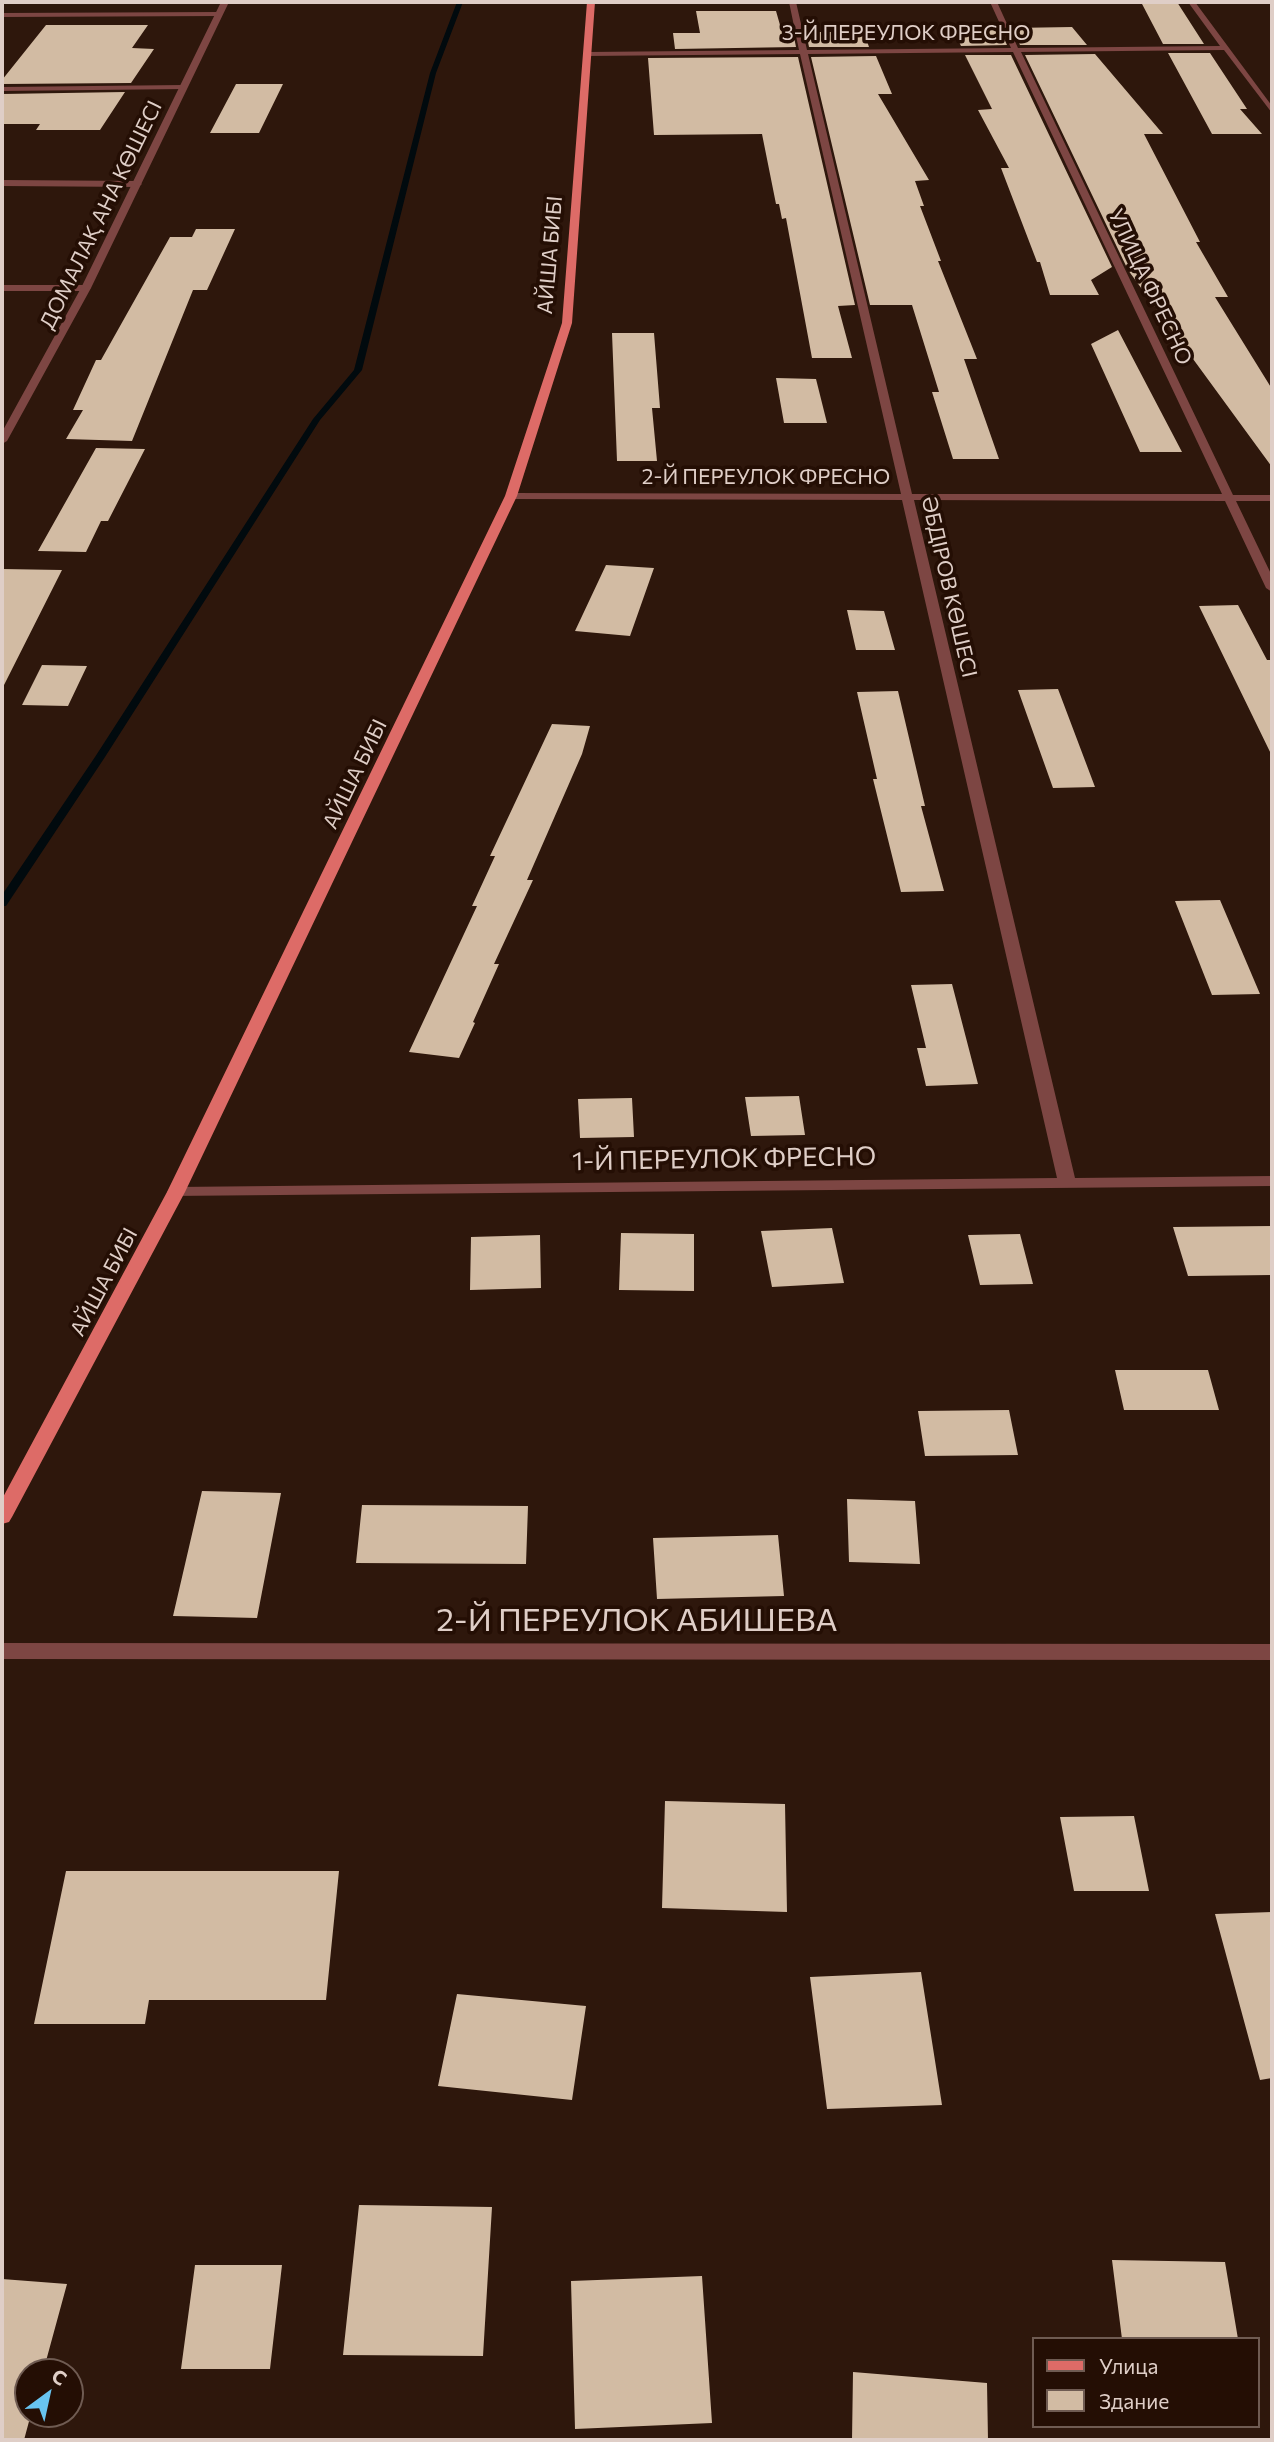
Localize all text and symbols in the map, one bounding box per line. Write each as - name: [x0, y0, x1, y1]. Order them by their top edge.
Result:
- street label: 3-Й ПЕРЕУЛОК ФРЕСНО: [782, 20, 1030, 46]
- street label: ДОМАЛАҚ АНА КӨШЕСІ: [35, 97, 167, 333]
- street label: АЙША БИБІ: [532, 195, 568, 315]
- street label: УЛИЦА ФРЕСНО: [1103, 205, 1197, 369]
- street label: 2-Й ПЕРЕУЛОК ФРЕСНО: [642, 464, 890, 490]
- street label: ӘБДІРОВ КӨШЕСІ: [916, 494, 982, 680]
- street label: АЙША БИБІ: [318, 715, 392, 833]
- street label: 1-Й ПЕРЕУЛОК ФРЕСНО: [572, 1141, 876, 1177]
- street label: АЙША БИБІ: [65, 1224, 143, 1340]
- street label: 2-Й ПЕРЕУЛОК АБИШЕВА: [436, 1601, 838, 1639]
- legend: [1032, 2337, 1260, 2428]
- text: Улица: [1099, 2353, 1158, 2378]
- north arrow: [14, 2358, 84, 2428]
- text: С: [48, 2363, 71, 2390]
- text: Здание: [1099, 2388, 1169, 2413]

